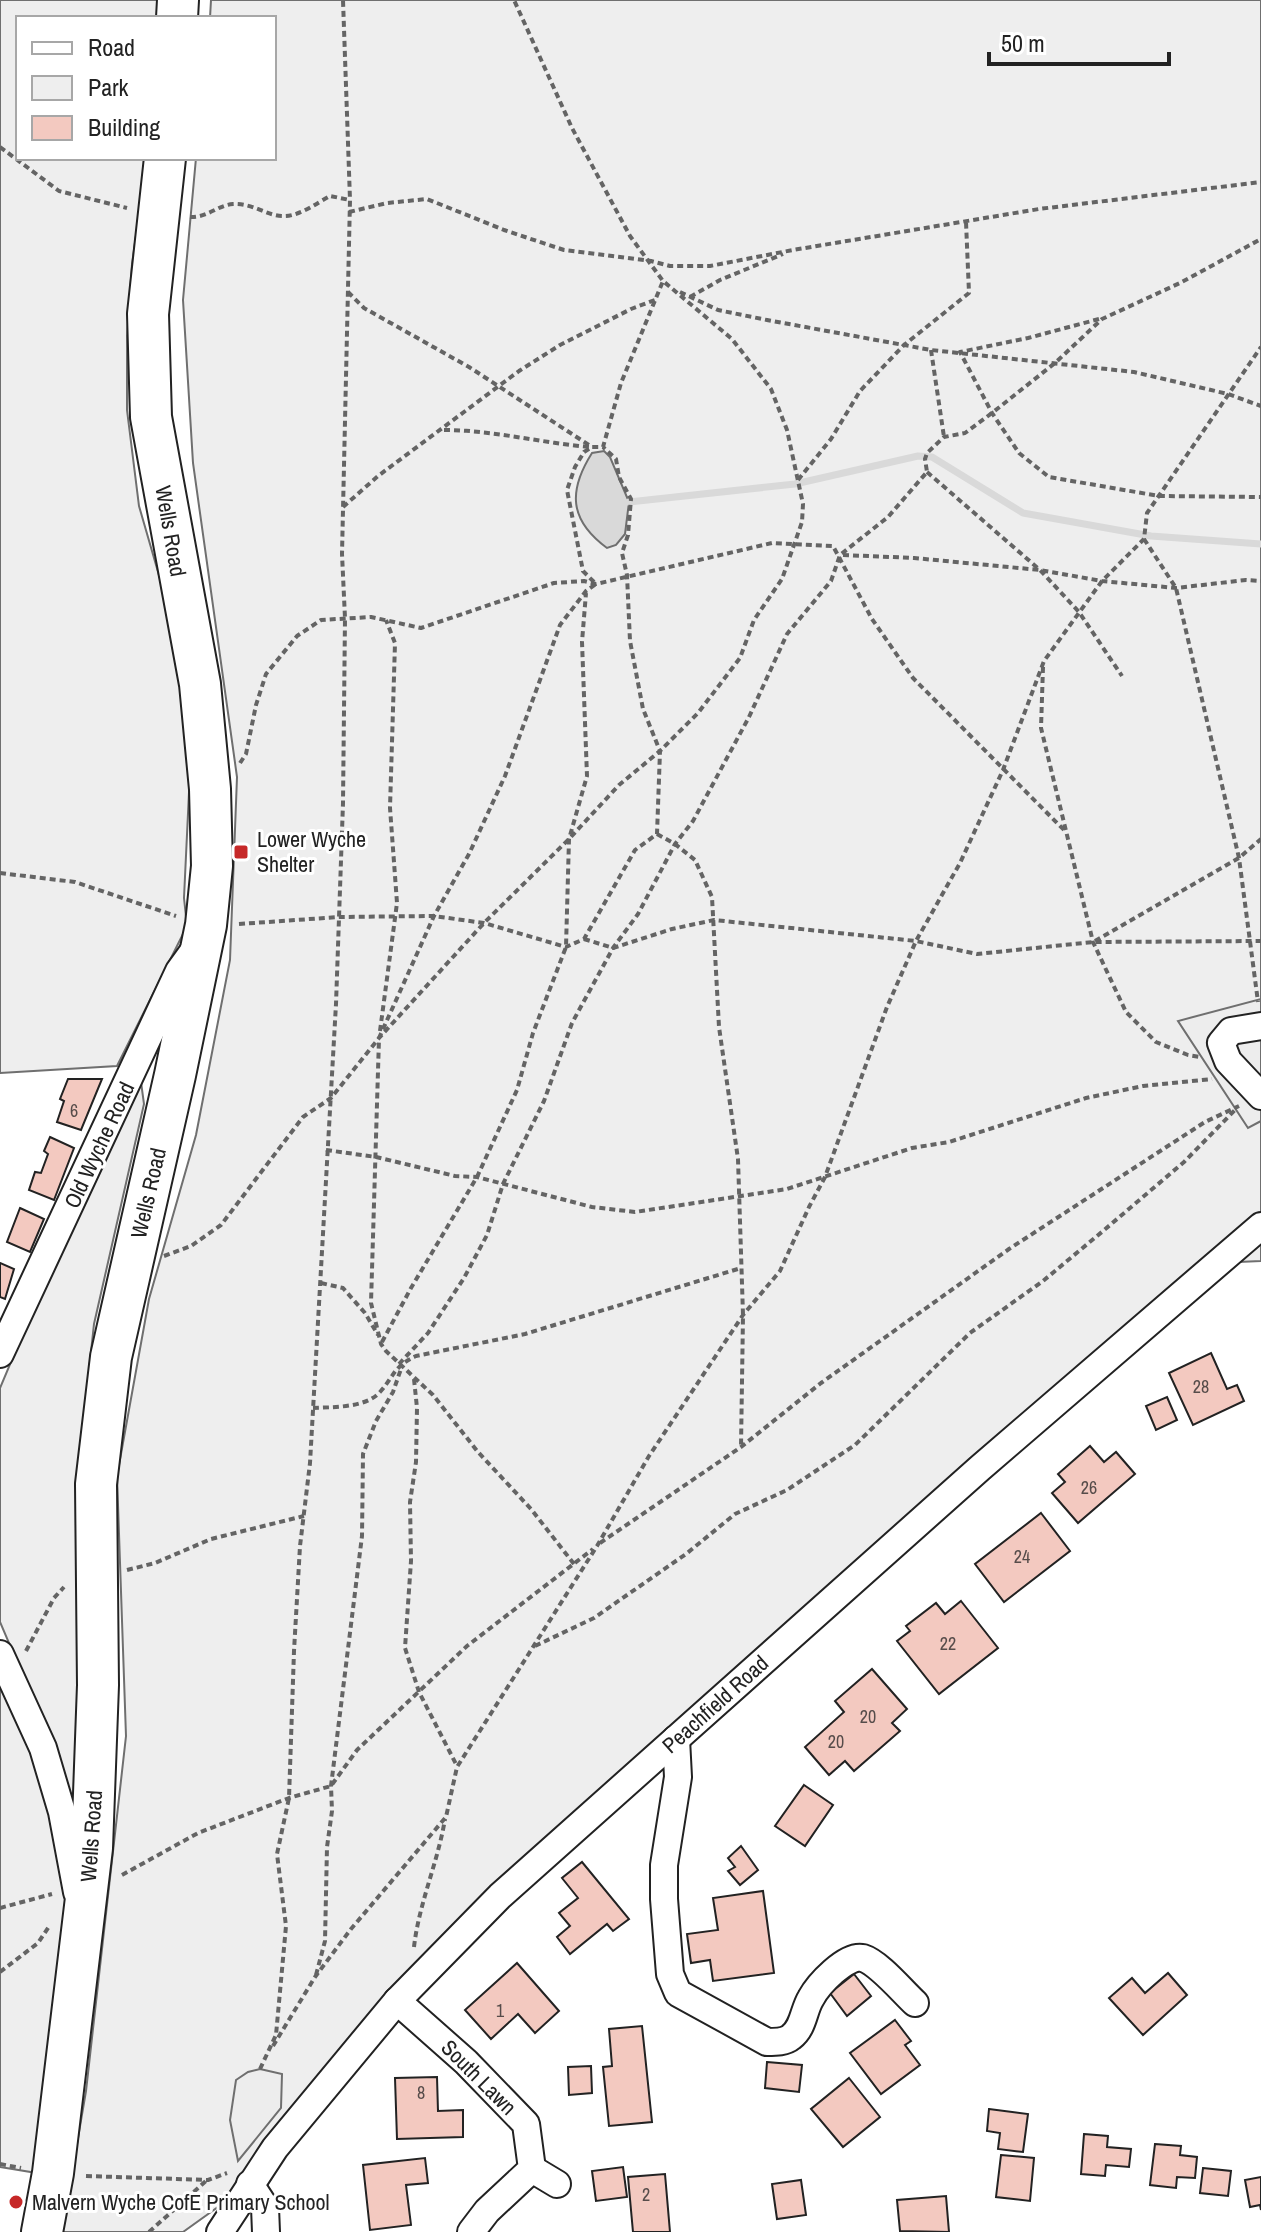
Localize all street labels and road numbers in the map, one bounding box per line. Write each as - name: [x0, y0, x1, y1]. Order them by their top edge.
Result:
- street label: Wells Road: [148, 483, 194, 579]
- street label: Old Wyche Road: [57, 1077, 141, 1213]
- street label: Wells Road: [123, 1145, 173, 1241]
- street label: Peachfield Road: [655, 1648, 775, 1760]
- street label: Wells Road: [73, 1789, 109, 1883]
- street label: South Lawn: [435, 2033, 523, 2121]

